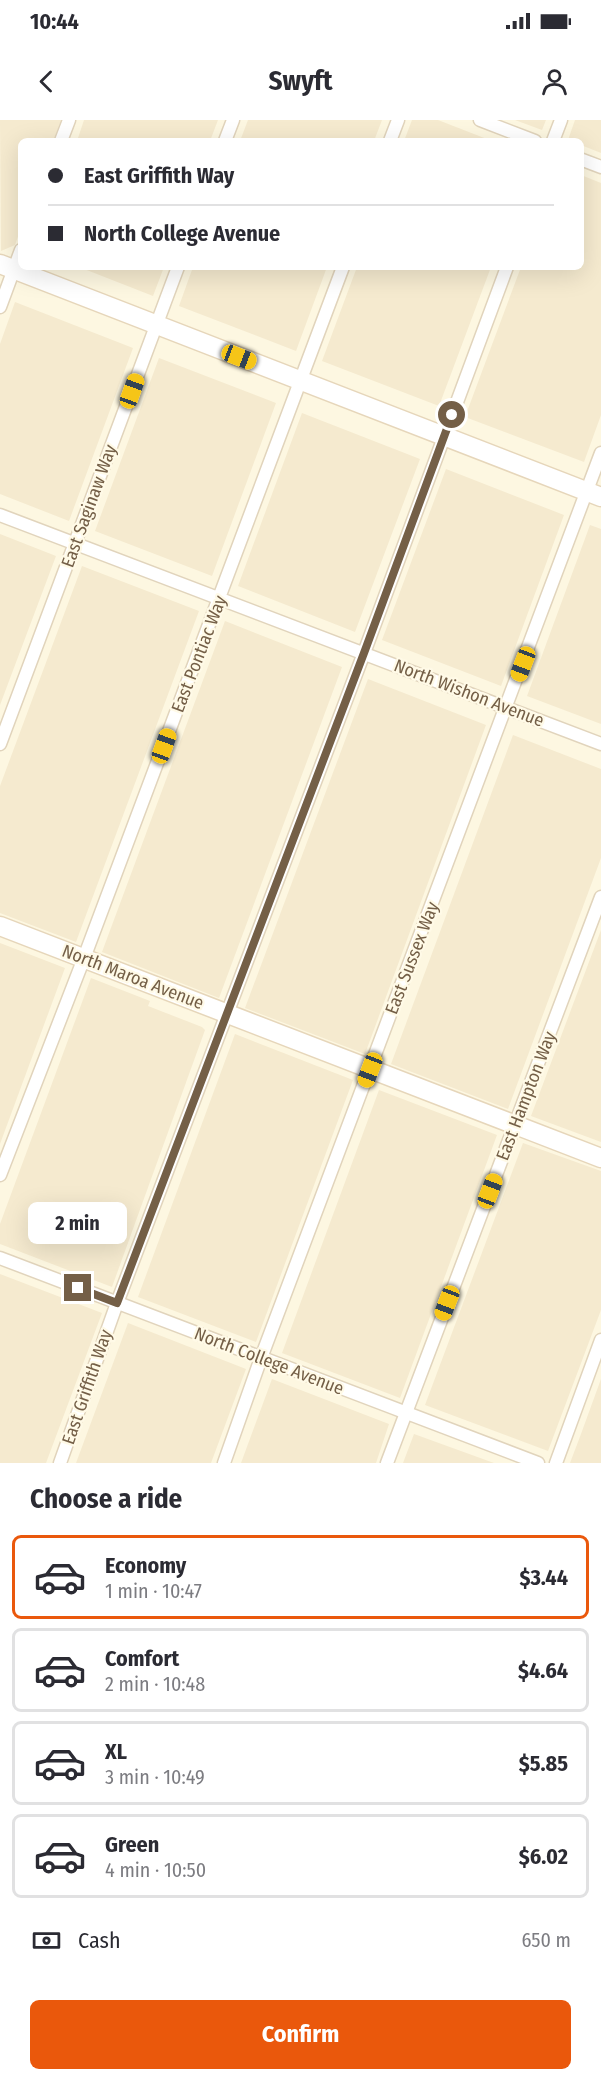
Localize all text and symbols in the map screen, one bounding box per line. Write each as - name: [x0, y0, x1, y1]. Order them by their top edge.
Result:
- text: 10:44: [30, 8, 79, 35]
- icon: back: [30, 65, 63, 98]
- text: Swyft: [269, 65, 332, 97]
- icon: person: [538, 65, 571, 98]
- text: East Griffith Way: [84, 162, 234, 189]
- text: North College Avenue: [84, 220, 280, 247]
- car: [219, 342, 259, 372]
- car: [117, 371, 147, 411]
- route start: [438, 401, 465, 428]
- street label: East Saginaw Way: [57, 442, 121, 570]
- street label: East Pontiac Way: [167, 593, 231, 715]
- car: [508, 644, 538, 684]
- street label: North Wishon Avenue: [391, 654, 547, 732]
- car: [149, 726, 179, 766]
- street label: East Sussex Way: [380, 899, 444, 1017]
- street label: North Maroa Avenue: [59, 940, 207, 1014]
- street label: East Hampton Way: [491, 1028, 561, 1164]
- car: [355, 1050, 385, 1090]
- car: [475, 1171, 505, 1211]
- callout: 2 min: [28, 1201, 128, 1243]
- text: 2 min: [55, 1211, 100, 1235]
- route end: [64, 1274, 91, 1301]
- car: [432, 1283, 462, 1323]
- street label: North College Avenue: [191, 1322, 347, 1400]
- street label: East Griffith Way: [57, 1327, 117, 1447]
- text: Choose a ride: [30, 1483, 182, 1515]
- icon: car: [33, 1550, 87, 1604]
- text: Economy: [105, 1552, 186, 1579]
- text: $3.44: [519, 1564, 568, 1591]
- text: 1 min · 10:47: [105, 1579, 202, 1603]
- icon: car: [33, 1643, 87, 1697]
- text: Comfort: [105, 1645, 179, 1672]
- text: $4.64: [518, 1657, 568, 1684]
- text: 2 min · 10:48: [105, 1672, 205, 1696]
- icon: car: [33, 1736, 87, 1790]
- text: XL: [105, 1738, 127, 1765]
- text: $5.85: [519, 1750, 568, 1777]
- text: 3 min · 10:49: [105, 1765, 205, 1789]
- icon: car: [33, 1829, 87, 1883]
- text: Green: [105, 1831, 159, 1858]
- text: $6.02: [519, 1843, 568, 1870]
- text: 4 min · 10:50: [105, 1858, 206, 1882]
- icon: cash: [30, 1924, 63, 1957]
- text: Cash: [78, 1927, 121, 1954]
- text: 650 m: [522, 1928, 571, 1952]
- button: Confirm: [30, 2000, 571, 2069]

